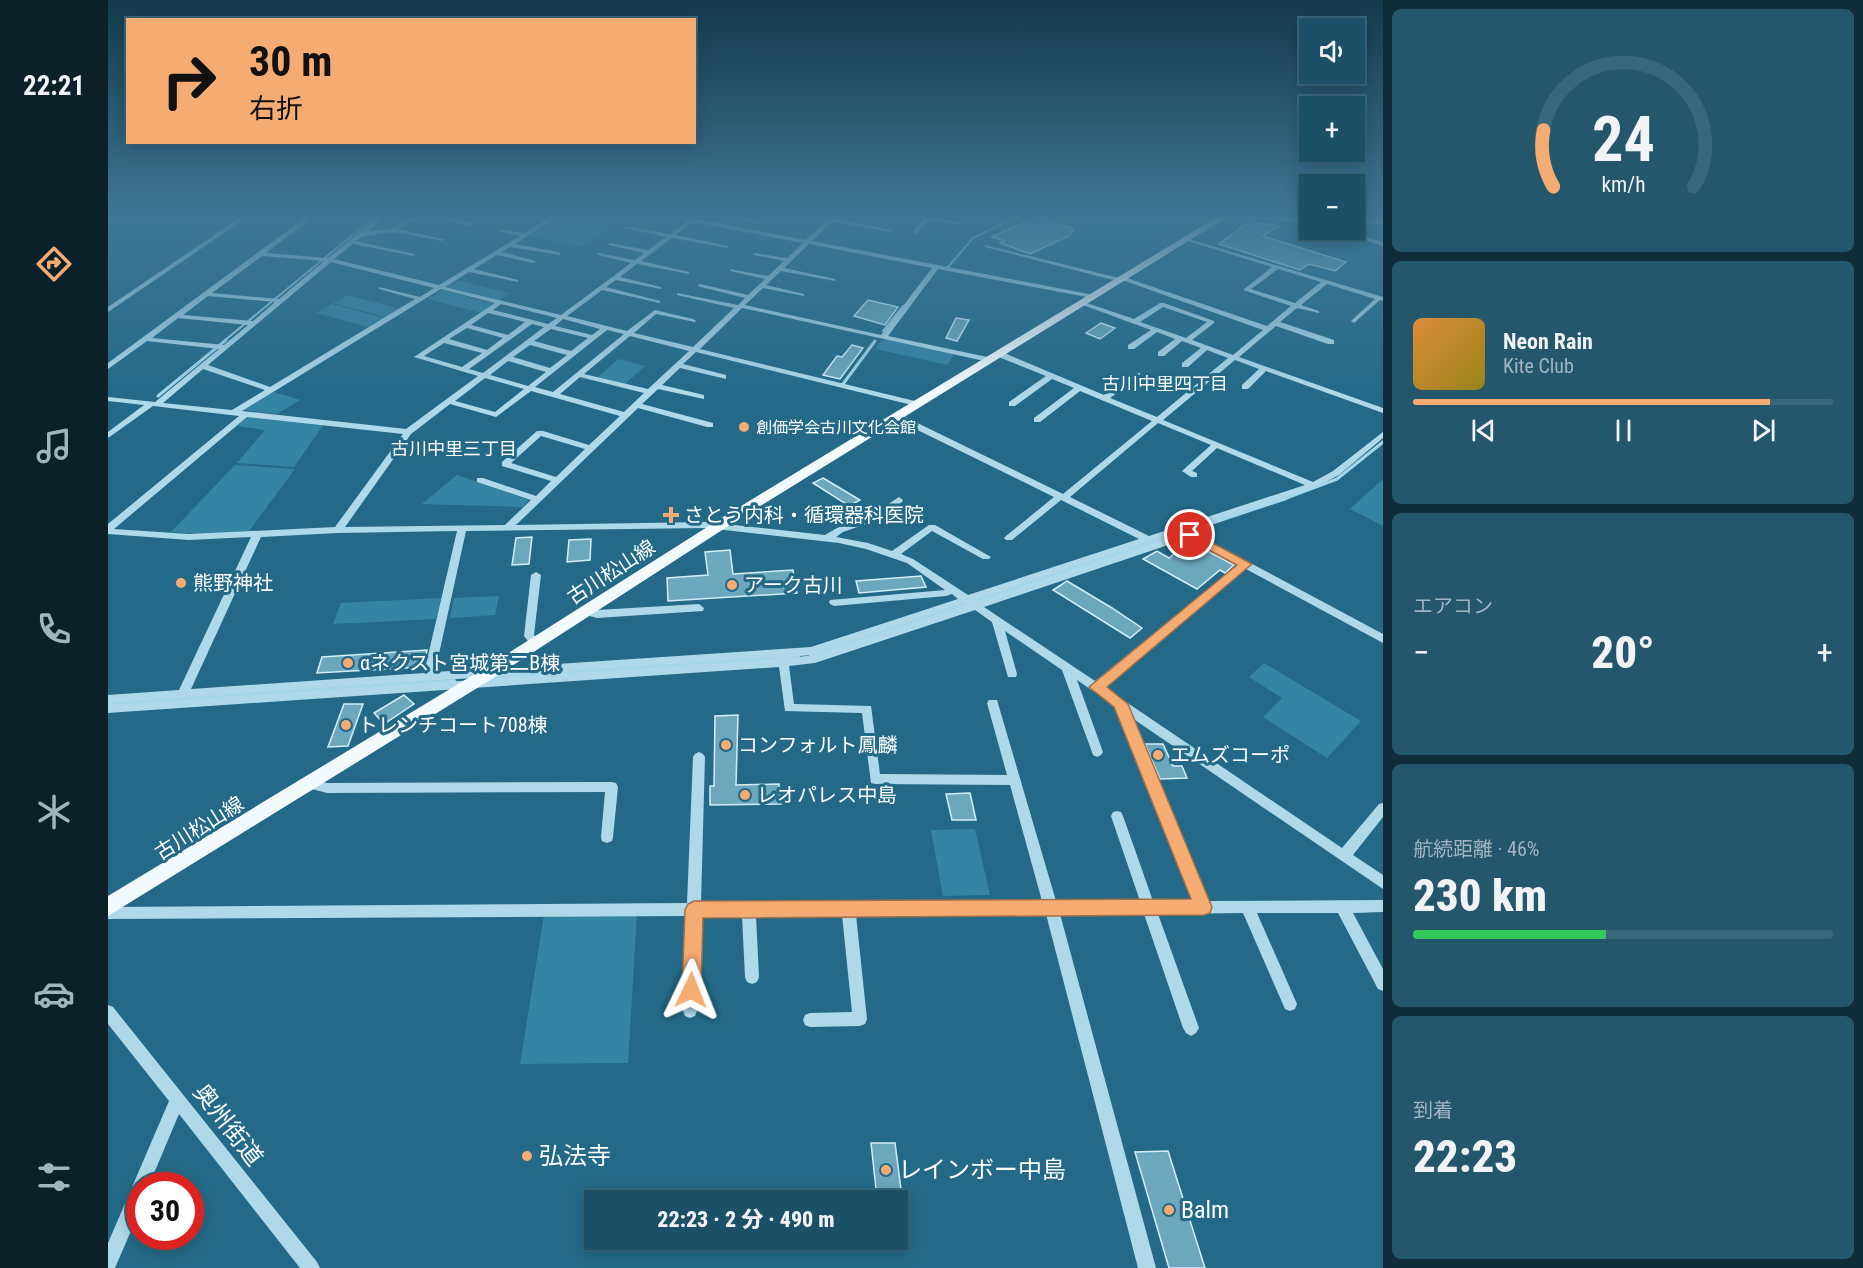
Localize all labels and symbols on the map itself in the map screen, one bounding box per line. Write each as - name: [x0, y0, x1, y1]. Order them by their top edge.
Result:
- district label: 古川中里四丁目: [1102, 373, 1228, 394]
- place label: 創価学会古川文化会館: [756, 418, 916, 437]
- marker: 創価学会古川文化会館: [737, 420, 751, 434]
- district label: 古川中里三丁目: [391, 438, 517, 459]
- place label: さとう内科・循環器科医院: [684, 503, 924, 527]
- marker: さとう内科・循環器科医院: [662, 506, 680, 524]
- pin: [1164, 509, 1215, 560]
- street label: 古川松山線: [563, 535, 659, 609]
- place label: 熊野神社: [193, 571, 273, 595]
- place label: アーク古川: [744, 573, 843, 597]
- marker: 熊野神社: [174, 576, 188, 590]
- marker: アーク古川: [725, 578, 739, 592]
- place label: αネクスト宮城第二B棟: [360, 651, 560, 675]
- marker: αネクスト宮城第二B棟: [341, 656, 355, 670]
- place label: トレンチコート708棟: [358, 713, 548, 737]
- marker: トレンチコート708棟: [339, 718, 353, 732]
- place label: コンフォルト鳳麟: [738, 733, 897, 757]
- marker: コンフォルト鳳麟: [719, 738, 733, 752]
- place label: エムズコーポ: [1170, 743, 1290, 767]
- marker: エムズコーポ: [1151, 748, 1165, 762]
- place label: レオパレス中島: [757, 783, 897, 807]
- marker: レオパレス中島: [738, 788, 752, 802]
- street label: 古川松山線: [150, 791, 248, 865]
- position arrow: [659, 958, 723, 1022]
- street label: 奥州街道: [187, 1079, 269, 1171]
- place label: 弘法寺: [539, 1142, 611, 1170]
- marker: 弘法寺: [520, 1149, 534, 1163]
- place label: レインボー中島: [898, 1156, 1066, 1184]
- marker: レインボー中島: [879, 1163, 893, 1177]
- speed limit sign: 30: [126, 1172, 204, 1250]
- place label: Balm: [1181, 1196, 1229, 1224]
- marker: Balm: [1162, 1203, 1176, 1217]

